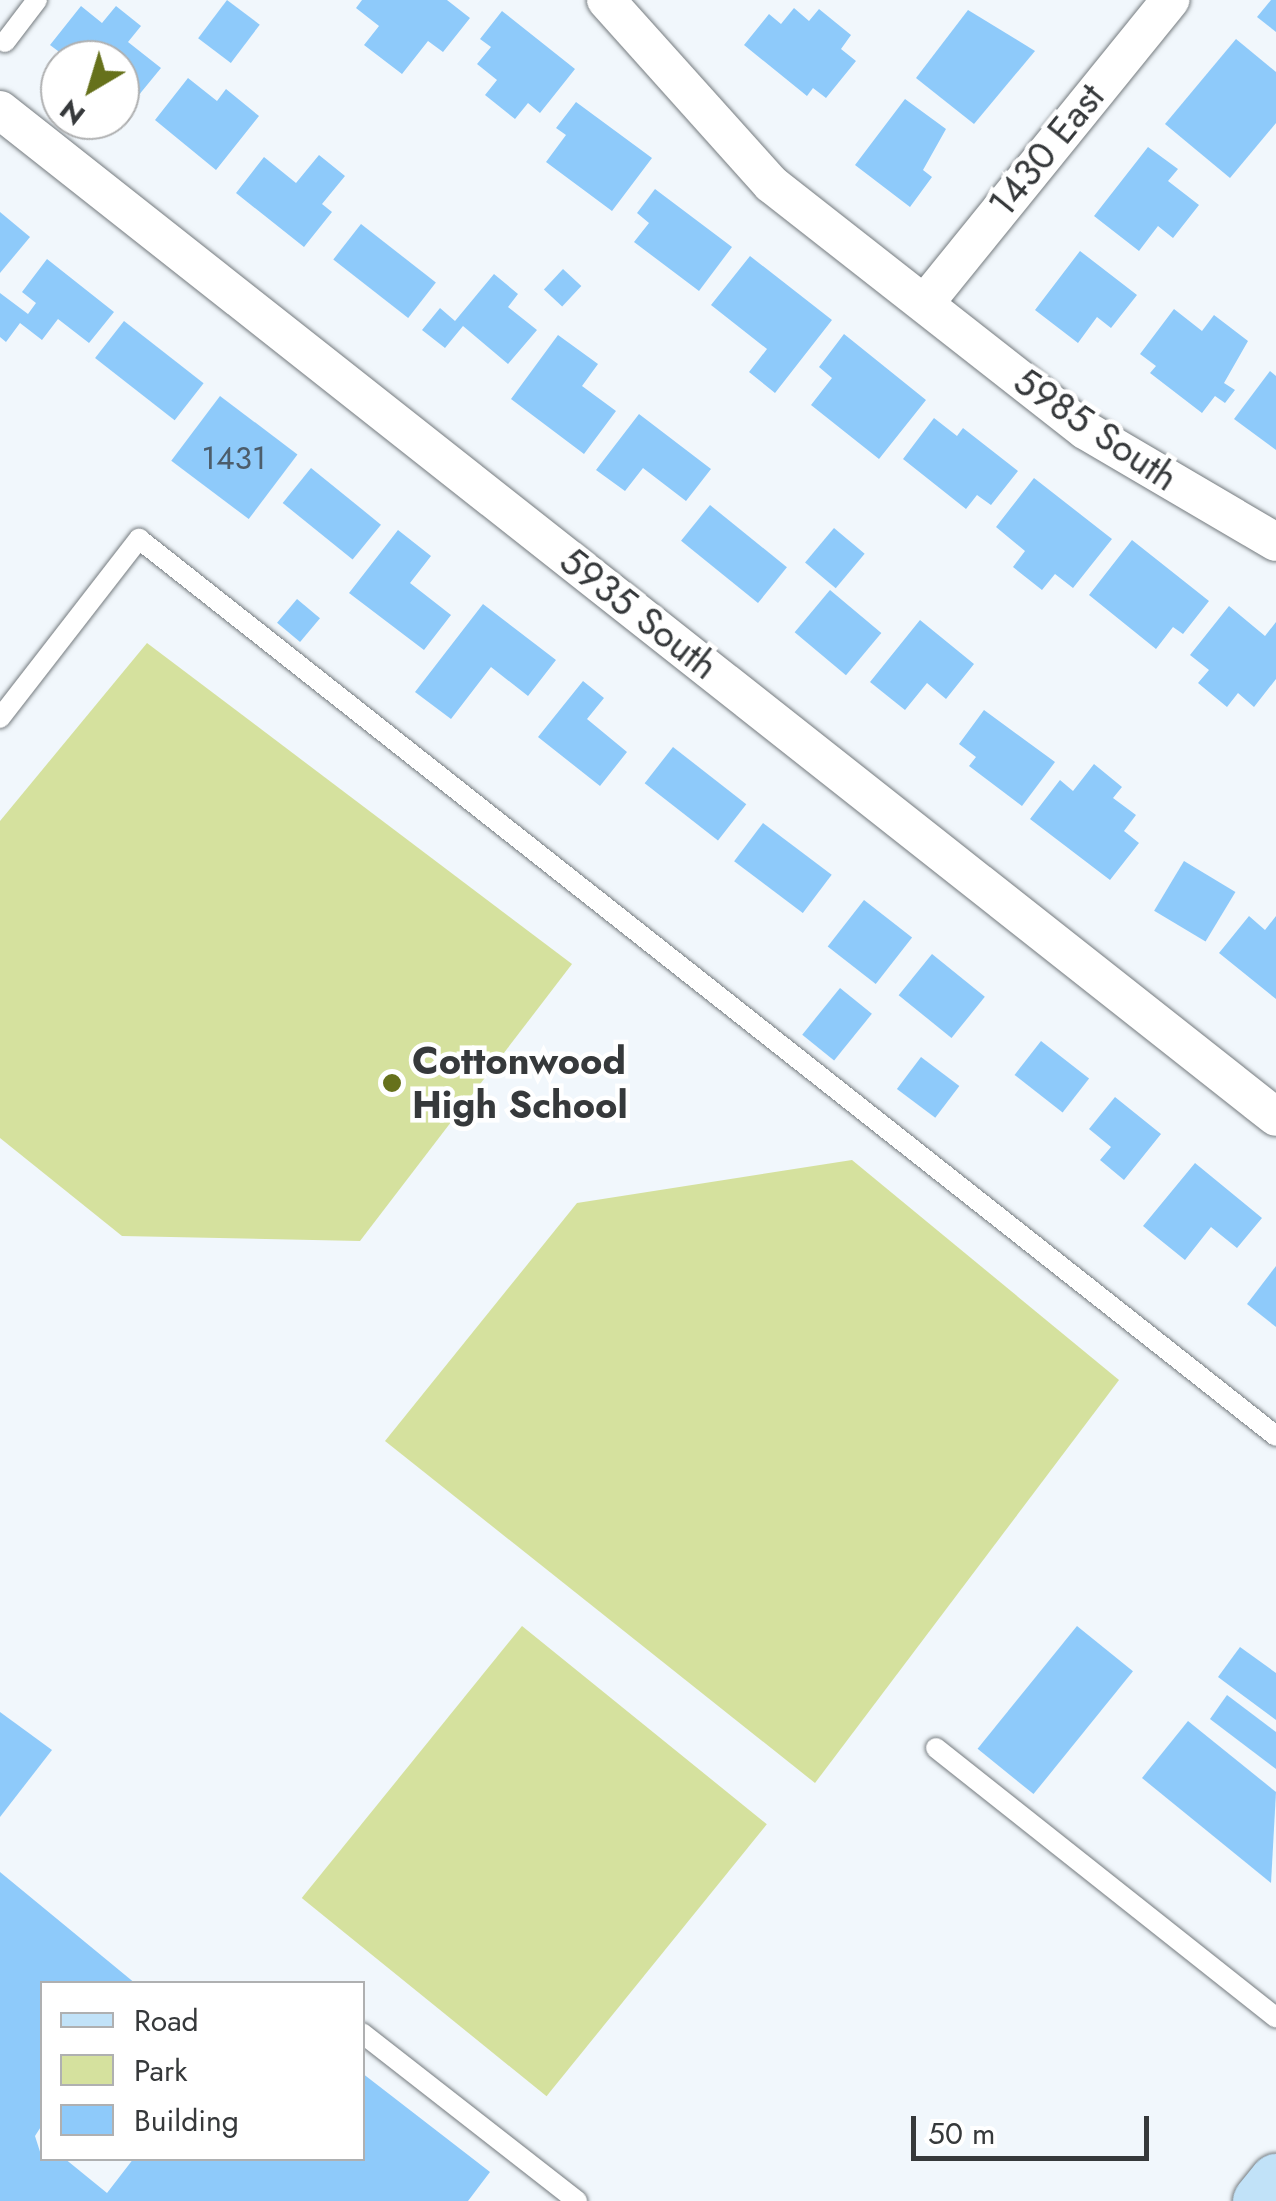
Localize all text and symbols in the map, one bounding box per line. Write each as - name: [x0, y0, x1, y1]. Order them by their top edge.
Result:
- north arrow: [40, 40, 140, 140]
- street label: 1430 East: [979, 74, 1113, 226]
- text: N: [51, 89, 94, 135]
- street label: 5985 South: [1006, 358, 1186, 500]
- house number: 1431: [202, 439, 266, 477]
- street label: 5935 South: [551, 537, 727, 689]
- place label: Cottonwood High School: [412, 1038, 628, 1128]
- marker: Cottonwood High School: [381, 1072, 403, 1094]
- legend: [40, 1981, 365, 2161]
- text: Road: [134, 1999, 199, 2042]
- text: Park: [134, 2049, 187, 2092]
- scale bar: [916, 2096, 1154, 2158]
- text: Building: [134, 2099, 239, 2142]
- text: 50 m: [928, 2112, 995, 2155]

